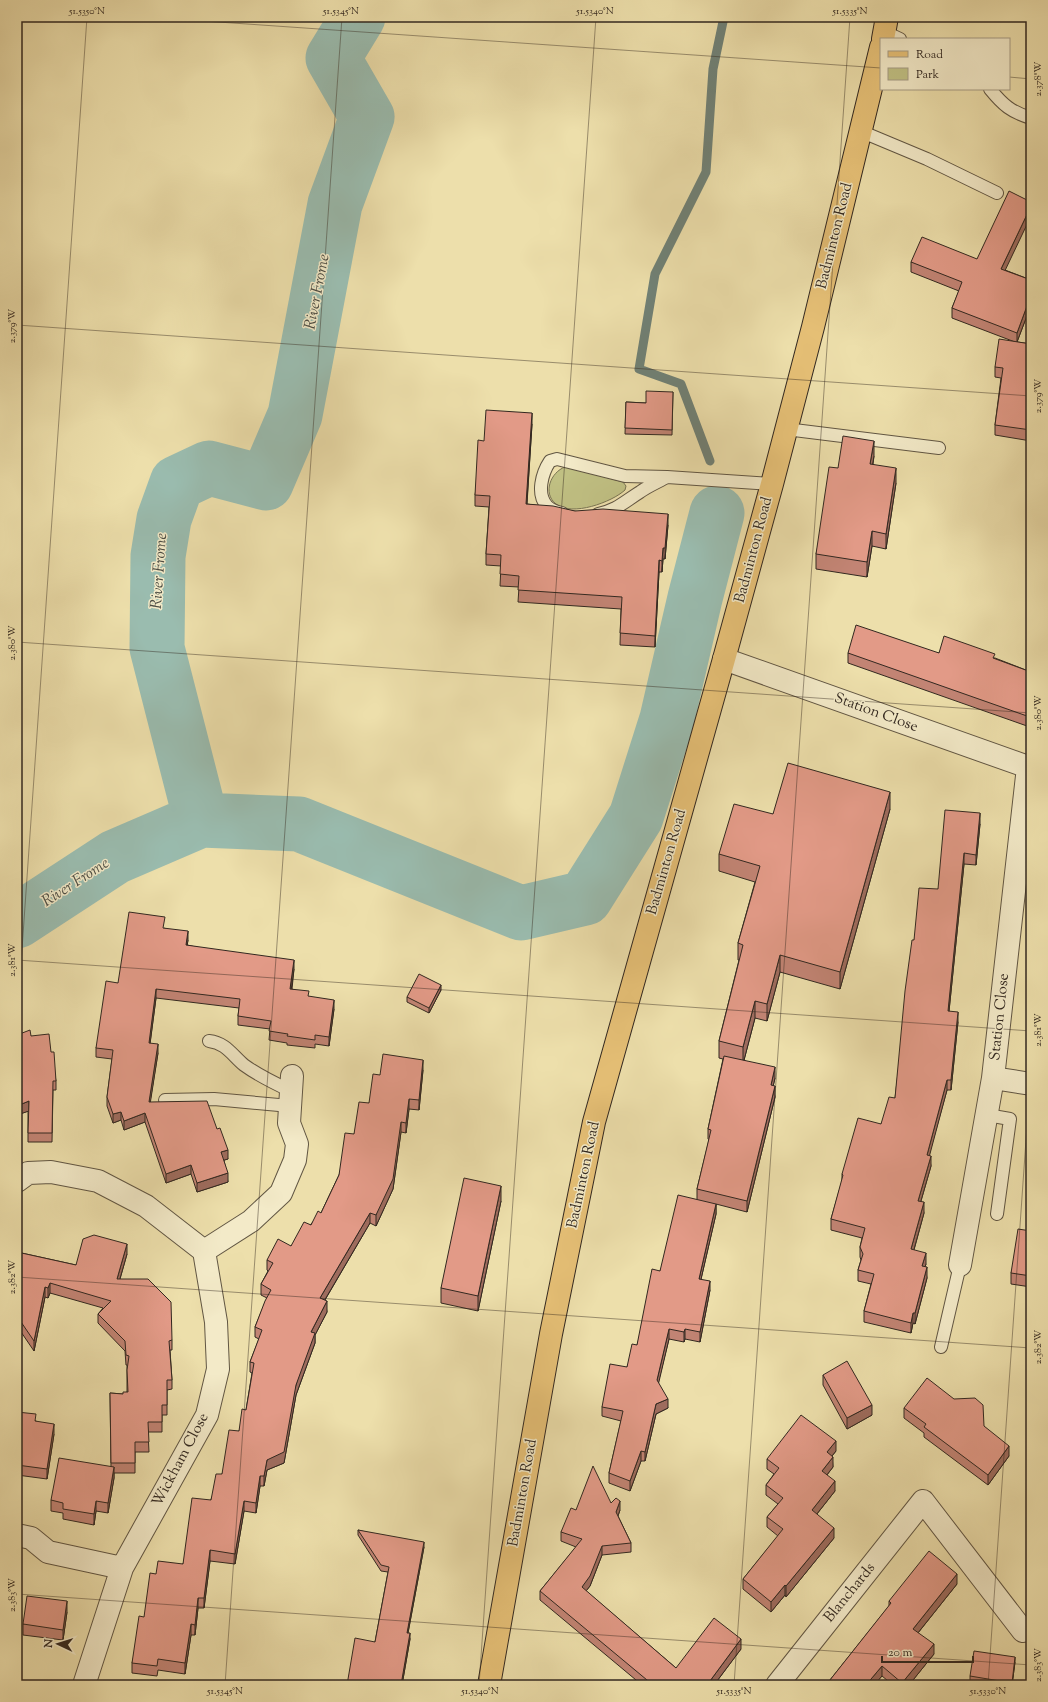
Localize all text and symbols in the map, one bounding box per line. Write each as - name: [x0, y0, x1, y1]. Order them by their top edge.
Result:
- text: 51.5350°N: [68, 4, 105, 19]
- text: 51.5345°N: [322, 4, 359, 19]
- text: 51.5340°N: [575, 4, 614, 19]
- text: 51.5335°N: [832, 4, 867, 19]
- legend: [880, 38, 1010, 90]
- text: Road: [916, 46, 943, 64]
- text: 2.378°W: [1031, 62, 1046, 96]
- text: Park: [916, 66, 939, 84]
- street label: Badminton Road: [812, 180, 859, 291]
- water label: River Frome: [299, 252, 337, 332]
- text: 2.379°W: [5, 309, 20, 343]
- text: 2.379°W: [1031, 379, 1046, 413]
- street label: Badminton Road: [730, 494, 778, 605]
- water label: River Frome: [146, 532, 174, 610]
- text: 2.380°W: [5, 625, 20, 661]
- street label: Station Close: [831, 688, 921, 738]
- text: 2.380°W: [1031, 695, 1046, 731]
- street label: Badminton Road: [642, 806, 692, 917]
- water label: River Frome: [38, 853, 114, 913]
- text: 2.381°W: [5, 943, 20, 977]
- street label: Station Close: [985, 972, 1015, 1062]
- text: 2.381°W: [1031, 1013, 1046, 1047]
- street label: Badminton Road: [562, 1119, 606, 1231]
- text: 2.382°W: [5, 1260, 20, 1294]
- text: 2.382°W: [1031, 1330, 1046, 1364]
- street label: Wickham Close: [147, 1409, 215, 1511]
- street label: Badminton Road: [503, 1437, 543, 1549]
- street label: Blanchards: [819, 1559, 881, 1627]
- text: 2.383°W: [5, 1578, 20, 1612]
- north arrow: [38, 1624, 78, 1664]
- text: N: [41, 1638, 57, 1649]
- scale bar: [882, 1638, 973, 1664]
- text: 20 m: [888, 1644, 913, 1662]
- text: 2.383°W: [1031, 1648, 1046, 1682]
- text: 51.5345°N: [206, 1684, 243, 1699]
- text: 51.5340°N: [460, 1684, 499, 1699]
- text: 51.5335°N: [716, 1684, 751, 1699]
- text: 51.5330°N: [969, 1684, 1006, 1699]

